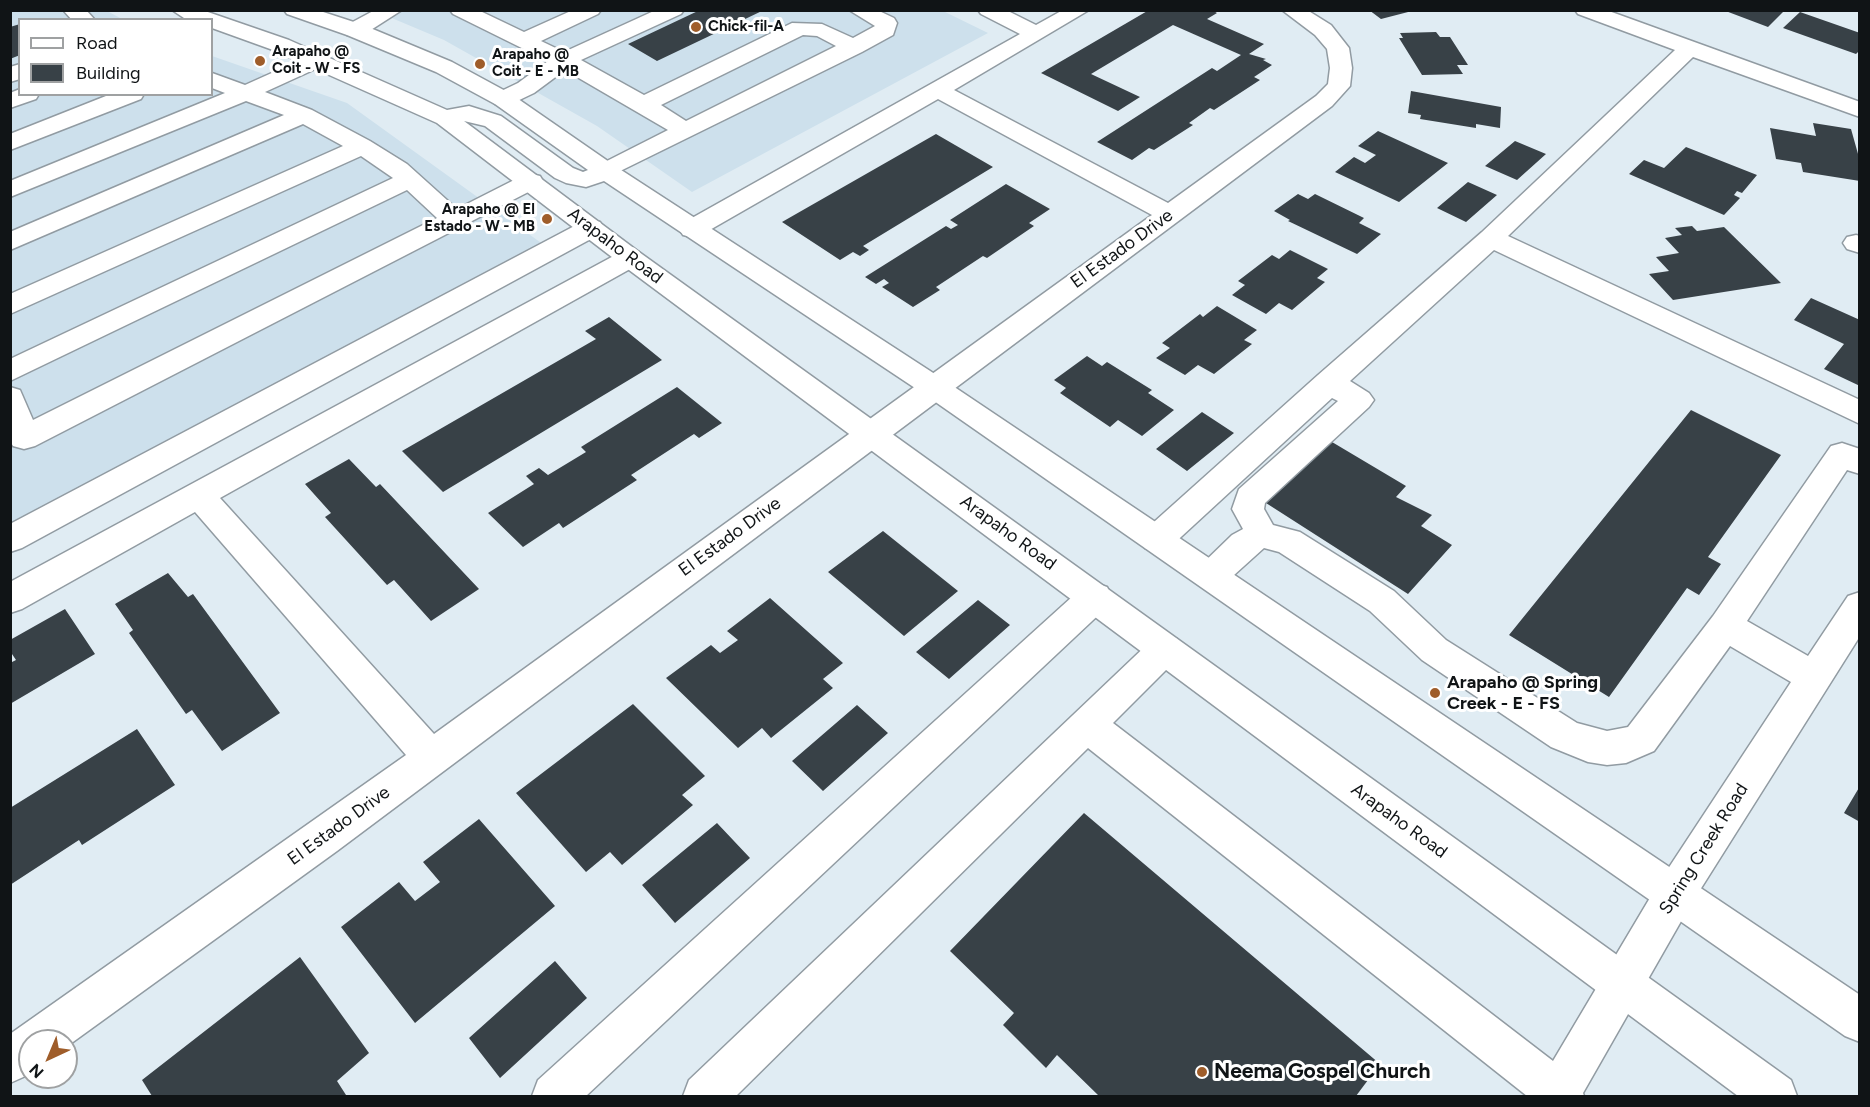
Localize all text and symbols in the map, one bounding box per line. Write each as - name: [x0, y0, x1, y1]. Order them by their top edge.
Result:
- legend: [18, 18, 213, 96]
- place label: Chick-fil-A: [708, 18, 784, 36]
- marker: Chick-fil-A: [689, 20, 703, 34]
- text: Road: [76, 32, 117, 54]
- place label: Arapaho @ Coit - W - FS: [272, 43, 360, 78]
- place label: Arapaho @ Coit - E - MB: [492, 46, 579, 81]
- marker: Arapaho @ Coit - W - FS: [253, 54, 267, 68]
- marker: Arapaho @ Coit - E - MB: [473, 57, 487, 71]
- text: Building: [76, 62, 141, 84]
- place label: Arapaho @ El Estado - W - MB: [424, 201, 535, 236]
- street label: Arapaho Road: [563, 203, 667, 289]
- street label: El Estado Drive: [1067, 205, 1177, 293]
- marker: Arapaho @ El Estado - W - MB: [540, 212, 554, 226]
- street label: Arapaho Road: [956, 491, 1060, 575]
- street label: El Estado Drive: [675, 493, 785, 581]
- place label: Arapaho @ Spring Creek - E - FS: [1447, 672, 1598, 714]
- marker: Arapaho @ Spring Creek - E - FS: [1428, 686, 1442, 700]
- street label: Arapaho Road: [1347, 779, 1451, 863]
- street label: Spring Creek Road: [1655, 780, 1753, 918]
- street label: El Estado Drive: [284, 782, 394, 870]
- north arrow: [18, 1029, 78, 1089]
- place label: Neema Gospel Church: [1214, 1059, 1431, 1085]
- text: N: [25, 1060, 48, 1082]
- marker: Neema Gospel Church: [1195, 1065, 1209, 1079]

